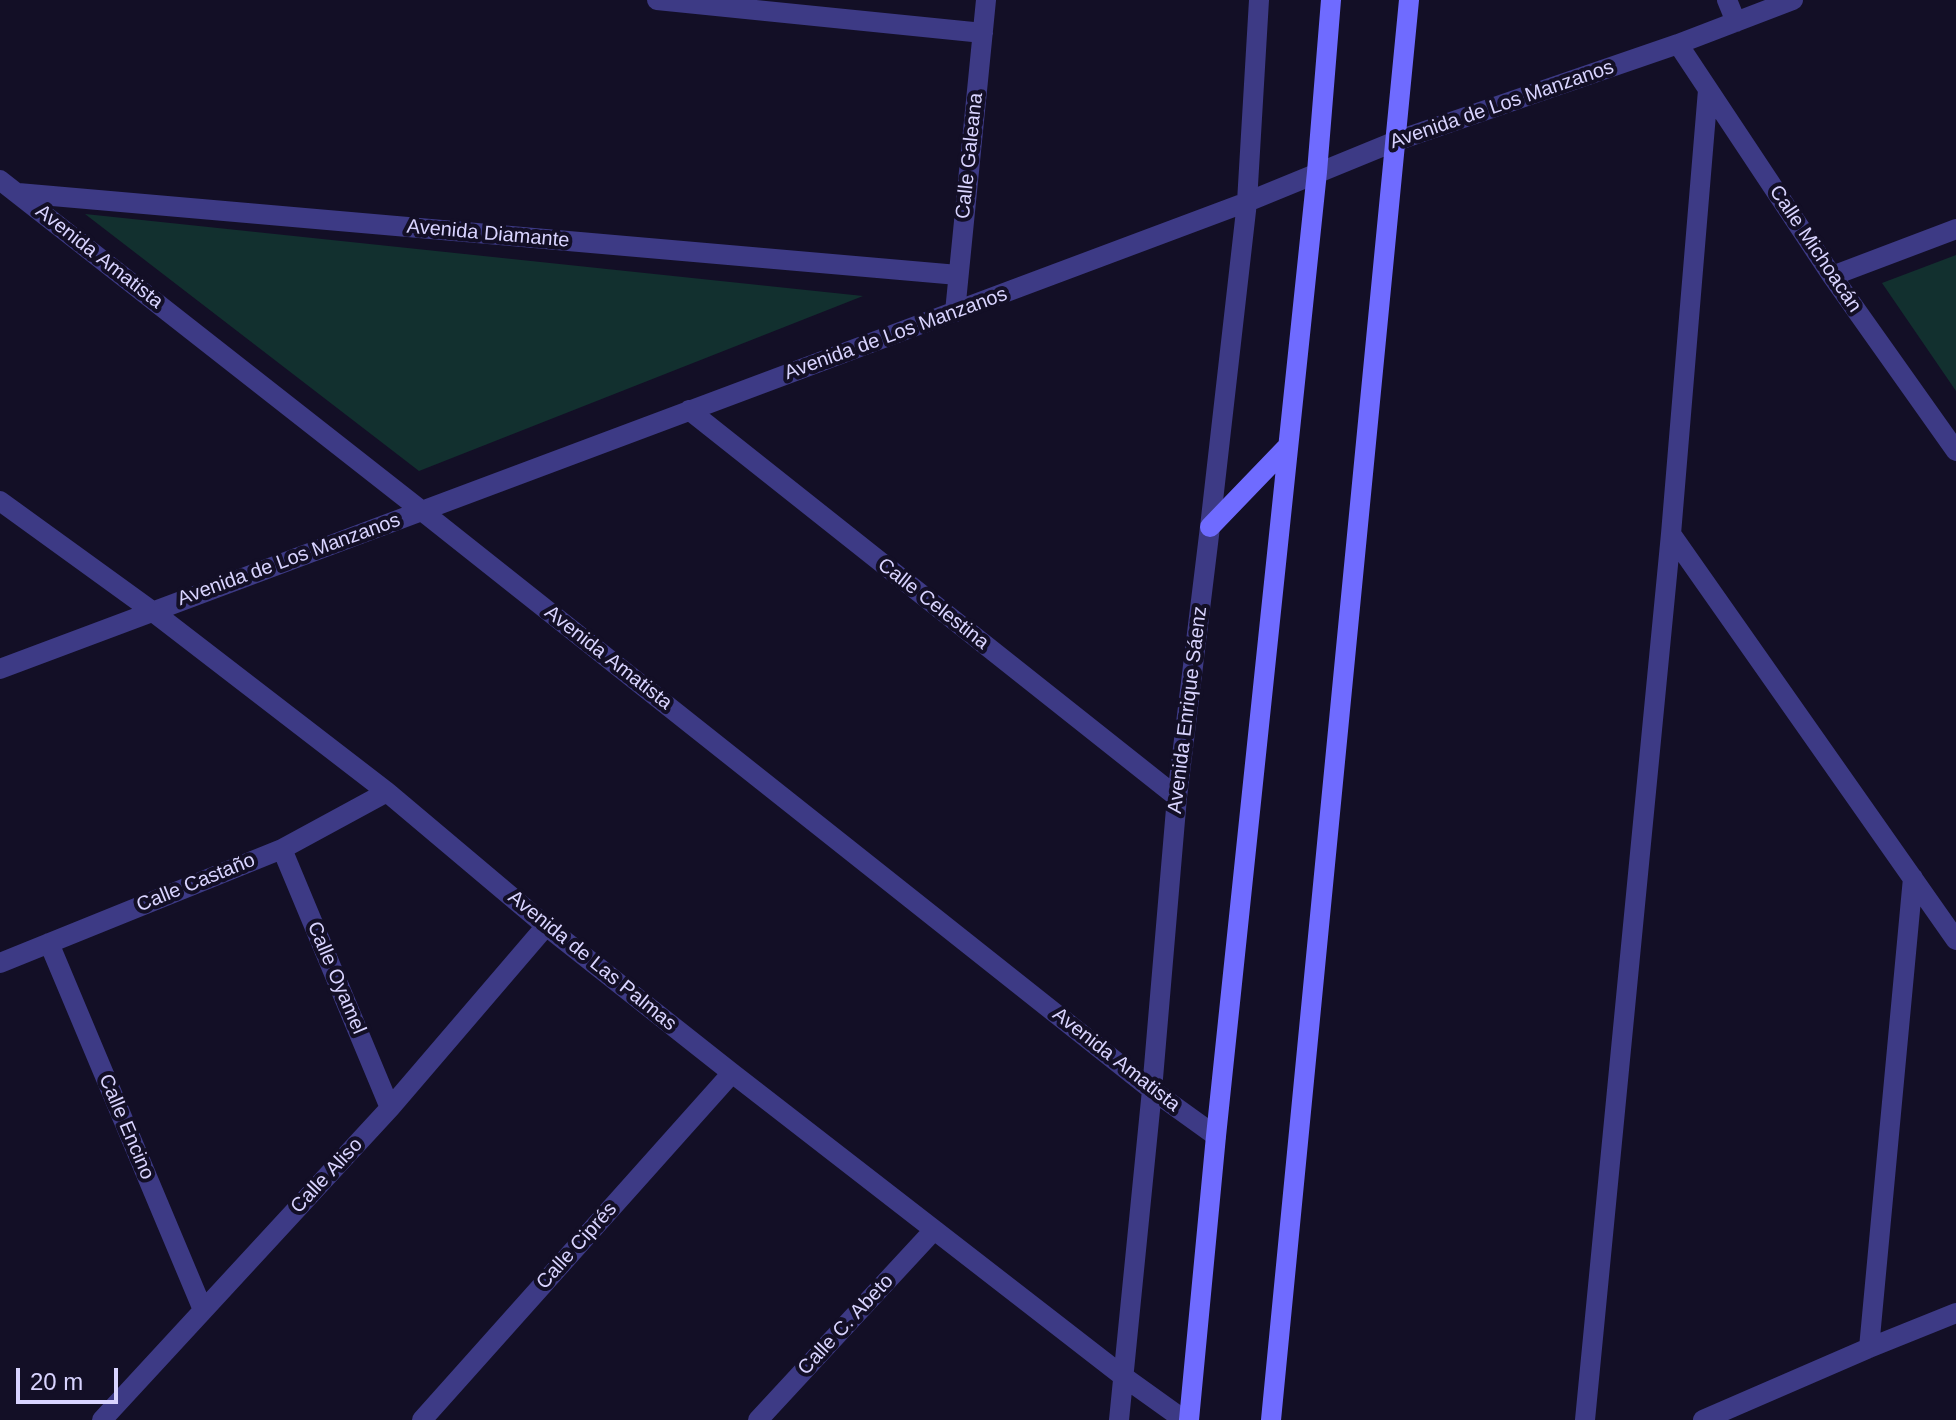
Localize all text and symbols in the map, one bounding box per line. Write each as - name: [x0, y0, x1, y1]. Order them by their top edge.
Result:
- street label: Avenida de Los Manzanos: [1387, 55, 1617, 155]
- street label: Calle Galeana: [951, 92, 989, 220]
- street label: Calle Michoacán: [1764, 181, 1866, 317]
- street label: Avenida Amatista: [30, 200, 168, 314]
- street label: Avenida Diamante: [406, 215, 570, 253]
- street label: Avenida de Los Manzanos: [781, 282, 1011, 386]
- street label: Avenida de Los Manzanos: [174, 508, 404, 612]
- street label: Calle Celestina: [873, 553, 993, 655]
- street label: Avenida Amatista: [539, 601, 677, 715]
- street label: Avenida Enrique Sáenz: [1163, 605, 1213, 815]
- street label: Calle Castaño: [133, 848, 259, 918]
- street label: Avenida de Las Palmas: [503, 886, 681, 1036]
- street label: Calle Oyamel: [302, 918, 370, 1038]
- street label: Avenida Amatista: [1047, 1003, 1185, 1117]
- street label: Calle Encino: [93, 1071, 159, 1183]
- street label: Calle Aliso: [286, 1133, 368, 1219]
- street label: Calle Ciprés: [532, 1197, 622, 1295]
- street label: Calle C. Abeto: [793, 1270, 899, 1380]
- scale bar: [20, 1352, 122, 1402]
- text: 20 m: [30, 1368, 83, 1395]

